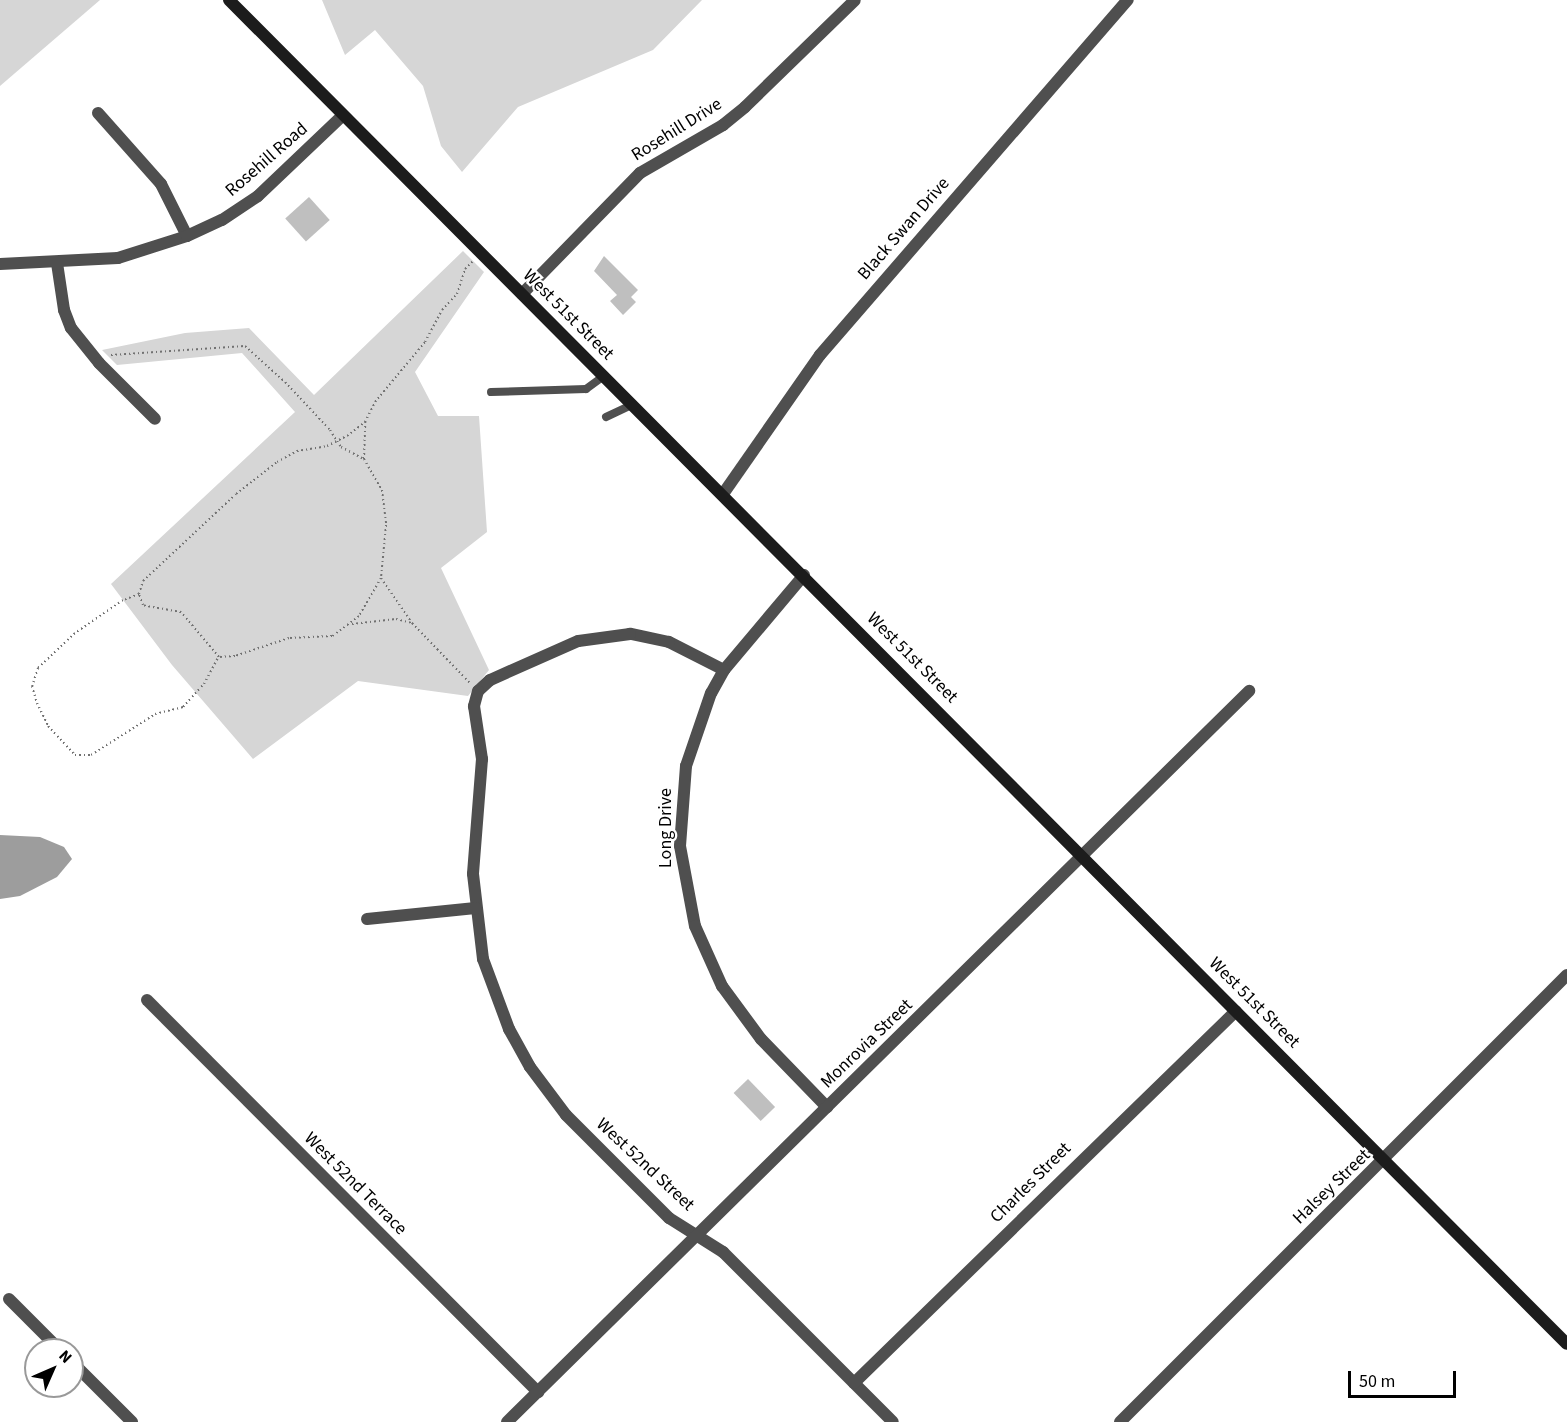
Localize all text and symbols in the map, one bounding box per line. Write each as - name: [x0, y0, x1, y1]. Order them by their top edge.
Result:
- street label: Rosehill Drive: [628, 94, 726, 166]
- street label: Rosehill Road: [221, 118, 313, 202]
- street label: Black Swan Drive: [854, 173, 954, 285]
- street label: West 51st Street: [518, 265, 618, 365]
- street label: West 51st Street: [862, 608, 962, 708]
- street label: Long Drive: [655, 788, 677, 868]
- street label: West 51st Street: [1204, 953, 1304, 1053]
- street label: Monrovia Street: [817, 995, 917, 1093]
- street label: West 52nd Street: [591, 1114, 699, 1216]
- street label: West 52nd Terrace: [299, 1128, 411, 1240]
- street label: Charles Street: [986, 1138, 1076, 1228]
- street label: Halsey Street: [1289, 1145, 1375, 1229]
- north arrow: [24, 1338, 84, 1398]
- text: N: [54, 1345, 77, 1368]
- scale bar: [1351, 1359, 1459, 1397]
- text: 50 m: [1359, 1369, 1395, 1394]

